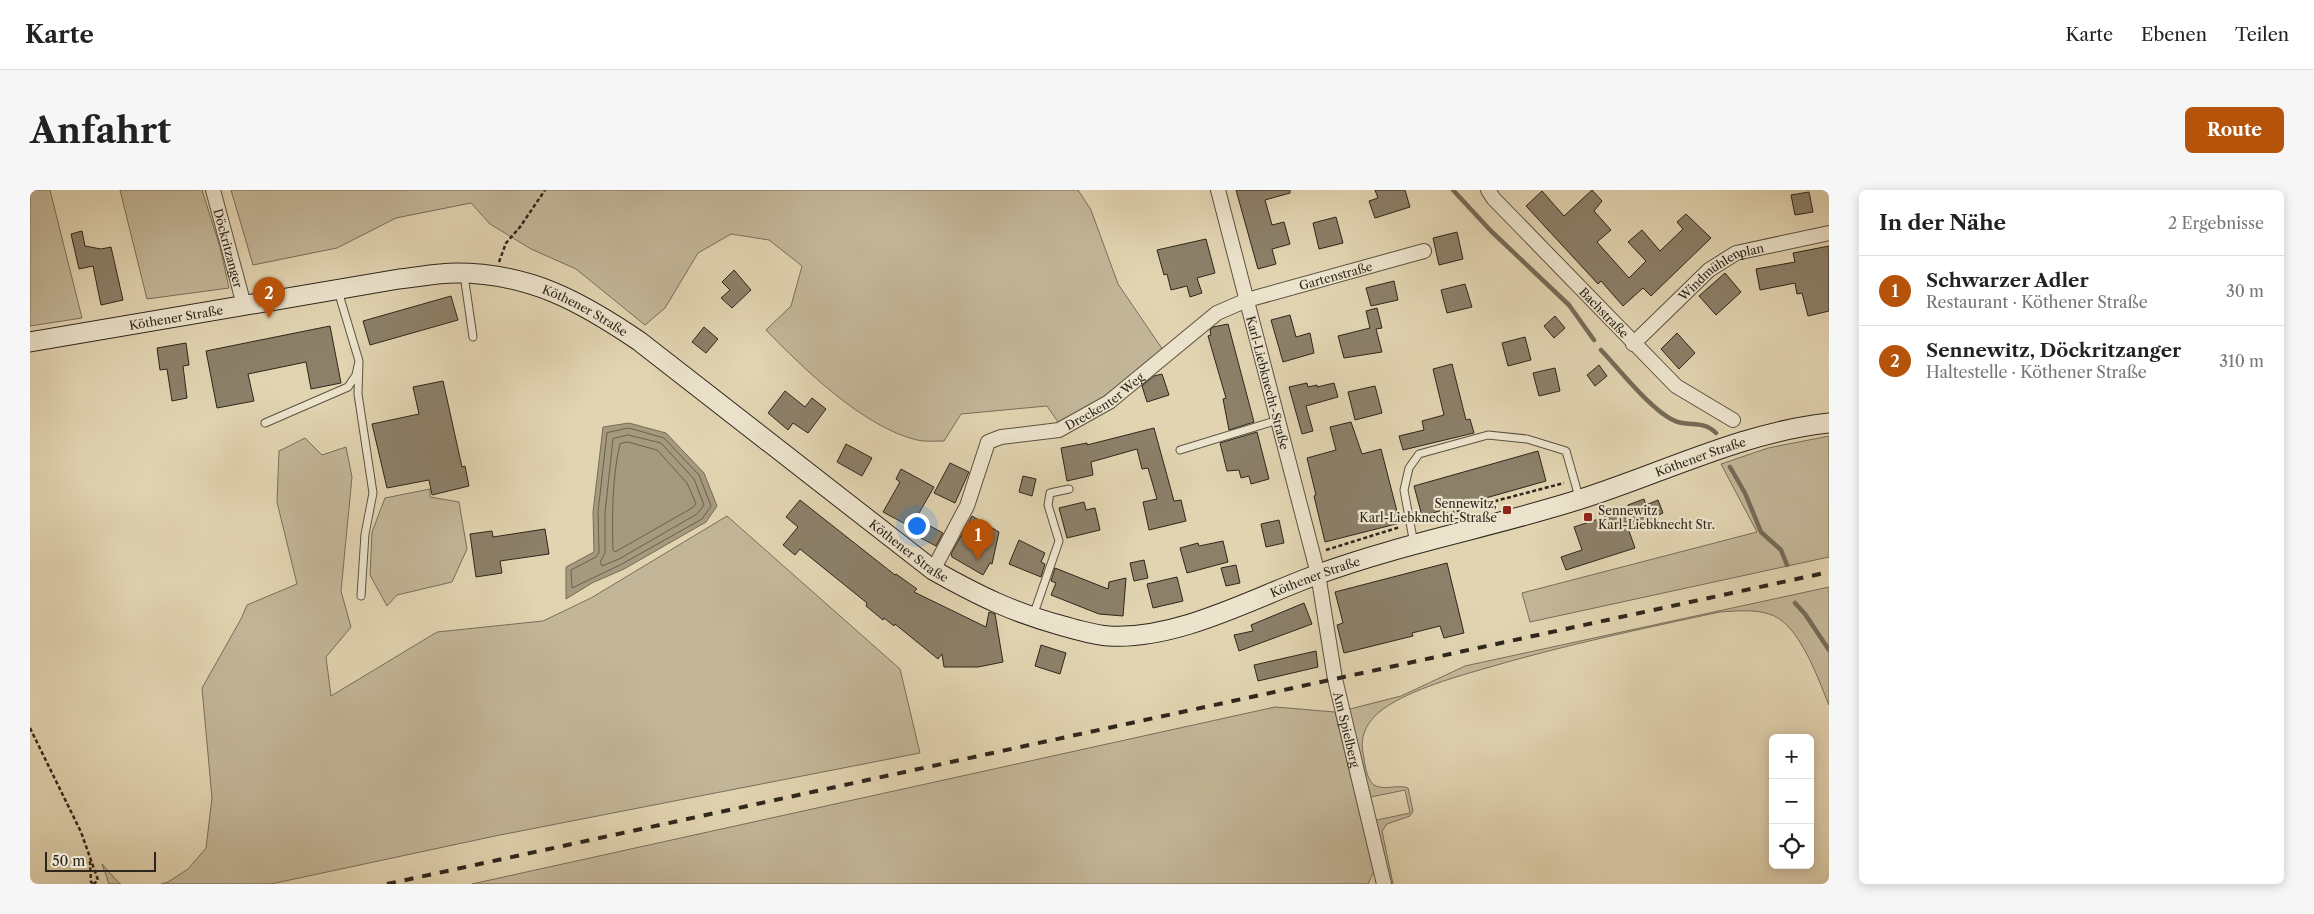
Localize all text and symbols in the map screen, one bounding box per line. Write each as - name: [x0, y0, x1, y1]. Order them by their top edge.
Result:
- text: Karte: [25, 20, 94, 49]
- text: Karte: [2065, 24, 2113, 46]
- text: Ebenen: [2141, 24, 2207, 46]
- text: Teilen: [2235, 24, 2289, 46]
- button: Route: [2185, 107, 2284, 153]
- text: Anfahrt: [30, 109, 171, 152]
- street label: Döckritzanger: [211, 207, 246, 289]
- text: In der Nähe: [1879, 210, 2006, 235]
- text: 2 Ergebnisse: [2168, 213, 2264, 233]
- street label: Windmühlenplan: [1674, 240, 1766, 304]
- street label: Gartenstraße: [1297, 258, 1374, 293]
- text: Schwarzer Adler: [1926, 269, 2089, 292]
- pin: 2: [253, 277, 285, 318]
- street label: Köthener Straße: [540, 281, 631, 339]
- text: 1: [1891, 281, 1899, 301]
- text: 30 m: [2226, 281, 2264, 301]
- street label: Bachstraße: [1576, 284, 1632, 341]
- text: Restaurant · Köthener Straße: [1926, 292, 2148, 312]
- street label: Köthener Straße: [128, 302, 224, 332]
- street label: Karl-Liebknecht-Straße: [1244, 314, 1293, 451]
- text: Sennewitz, Döckritzanger: [1926, 339, 2181, 362]
- text: 2: [1890, 351, 1900, 371]
- text: 310 m: [2219, 351, 2264, 371]
- text: Haltestelle · Köthener Straße: [1926, 362, 2147, 382]
- street label: Dreckenter Weg: [1062, 369, 1147, 433]
- street label: Köthener Straße: [1653, 434, 1748, 479]
- place label: Sennewitz, Karl-Liebknecht-Straße: [1359, 496, 1497, 525]
- place label: Sennewitz Karl-Liebknecht Str.: [1598, 503, 1715, 532]
- marker: Sennewitz, Karl-Liebknecht-Straße: [1501, 504, 1513, 516]
- marker: Sennewitz Karl-Liebknecht Str.: [1582, 511, 1594, 523]
- your location: [904, 513, 930, 539]
- street label: Köthener Straße: [867, 516, 951, 585]
- pin: 1: [962, 519, 994, 560]
- street label: Köthener Straße: [1268, 553, 1362, 600]
- street label: Am Spielberg: [1331, 689, 1363, 769]
- map controls: [1769, 734, 1814, 869]
- button: +: [1769, 734, 1814, 779]
- button: −: [1769, 779, 1814, 824]
- button: locate: [1769, 824, 1814, 869]
- scale bar: [45, 849, 156, 872]
- text: 50 m: [52, 852, 85, 870]

